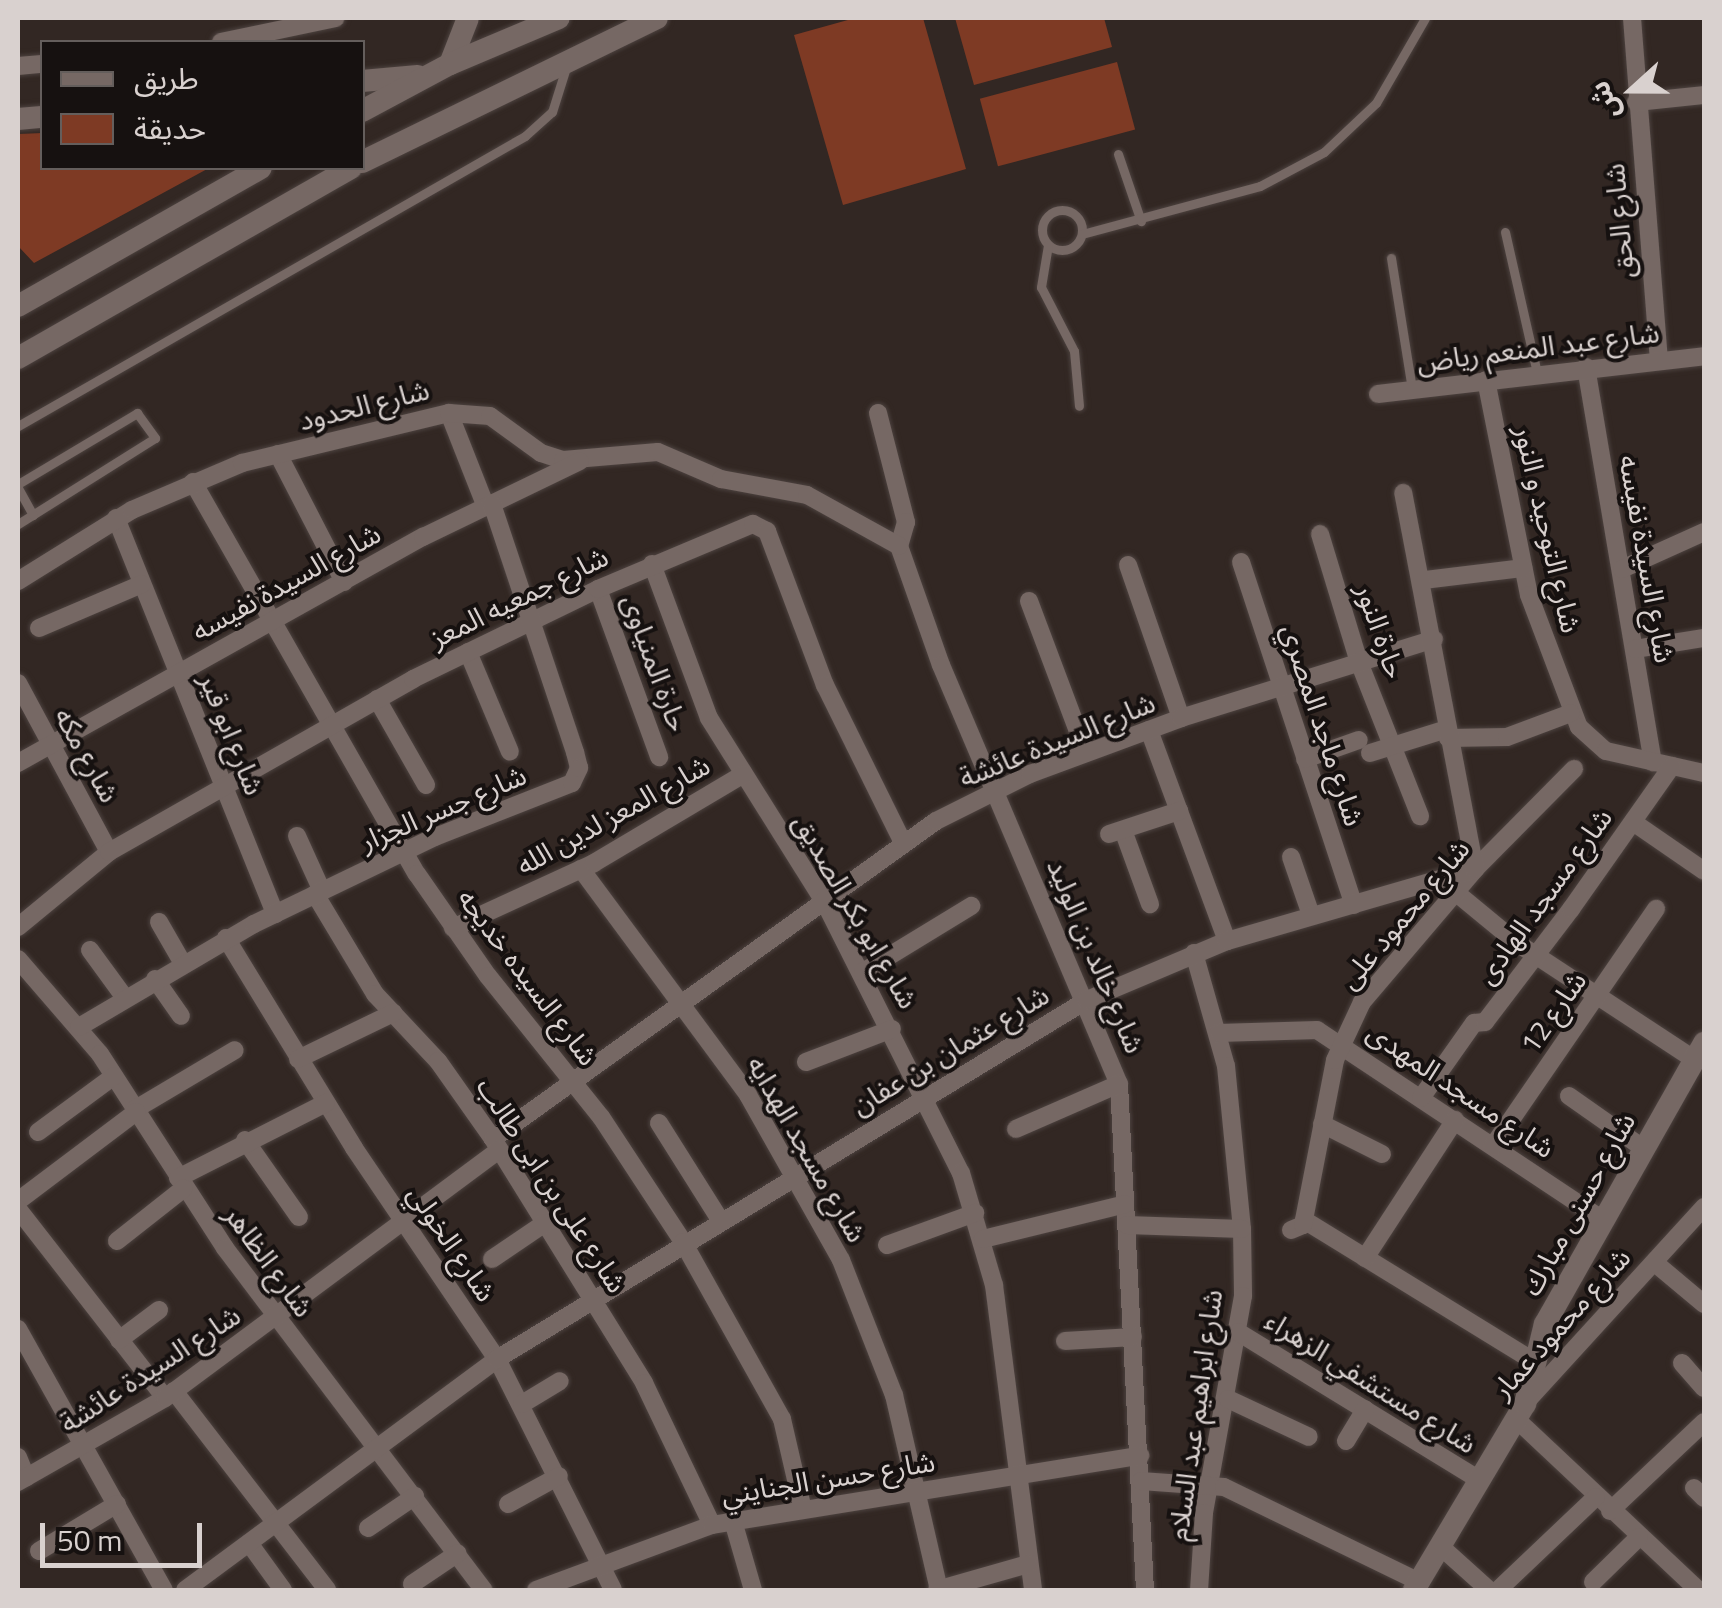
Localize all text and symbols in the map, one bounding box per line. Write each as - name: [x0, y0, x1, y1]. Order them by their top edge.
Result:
- legend: [40, 40, 365, 170]
- north arrow: [1582, 40, 1682, 140]
- text: طريق: [134, 55, 199, 101]
- text: ش: [1577, 75, 1630, 127]
- text: حديقة: [134, 105, 206, 151]
- street label: شارع الحق: [1597, 162, 1641, 280]
- street label: شارع عبد المنعم رياض: [1415, 315, 1661, 379]
- street label: شارع الحدود: [295, 373, 433, 437]
- street label: شارع التوحيد و النور: [1508, 422, 1588, 636]
- street label: شارع السيدة نفيسه: [1612, 452, 1682, 666]
- street label: شارع السيدة نفيسه: [186, 516, 386, 648]
- street label: شارع جمعيه المعز: [424, 539, 614, 655]
- street label: حارة النور: [1349, 579, 1413, 683]
- street label: حارة المنياوى: [615, 590, 695, 736]
- street label: شارع ماجد المصري: [1275, 620, 1371, 830]
- street label: شارع ابو قير: [192, 668, 272, 800]
- street label: شارع السيدة عائشة: [954, 685, 1160, 795]
- street label: شارع مكه: [47, 702, 127, 808]
- street label: شارع المعز لدين الله: [510, 748, 716, 882]
- street label: شارع جسر الجزار: [355, 758, 531, 858]
- street label: شارع مسجد الهادى: [1469, 802, 1619, 990]
- street label: شارع ابو بكر الصديق: [787, 807, 925, 1015]
- street label: شارع محمود على: [1332, 832, 1476, 996]
- street label: شارع خالد بن الوليد: [1040, 854, 1152, 1058]
- street label: شارع السيده خديجه: [451, 882, 605, 1072]
- street label: شارع 12: [1513, 965, 1593, 1059]
- street label: شارع عثمان بن عفان: [845, 978, 1055, 1122]
- street label: شارع مسجد المهدى: [1361, 1015, 1561, 1165]
- street label: شارع مسجد الهدايه: [740, 1050, 874, 1248]
- street label: شارع على بن ابى طالب: [470, 1071, 634, 1299]
- street label: شارع حسنى مبارك: [1514, 1107, 1642, 1301]
- street label: شارع الخولي: [401, 1178, 503, 1308]
- street label: شارع الظاهر: [217, 1199, 321, 1323]
- street label: شارع محمود عمار: [1485, 1241, 1637, 1405]
- street label: شارع ابراهيم عبد السلام: [1161, 1287, 1229, 1543]
- street label: شارع السيدة عائشة: [53, 1298, 247, 1440]
- street label: شارع مستشفي الزهراء: [1259, 1303, 1483, 1461]
- street label: شارع حسن الجنايني: [719, 1445, 937, 1511]
- scale bar: [45, 1503, 208, 1565]
- text: 50 m: [57, 1517, 122, 1563]

